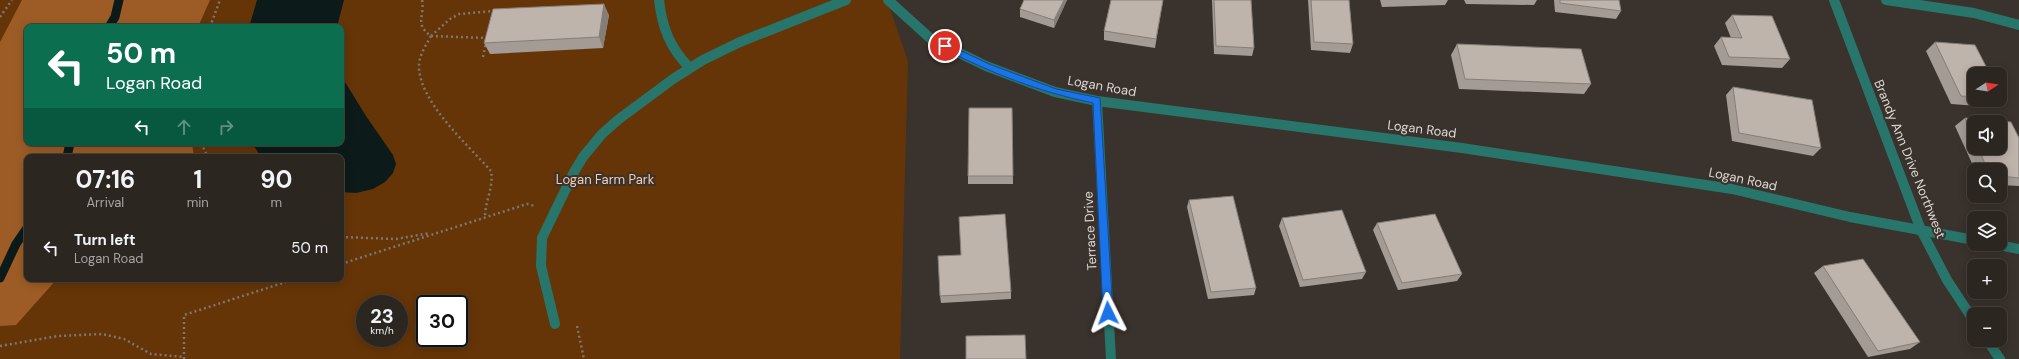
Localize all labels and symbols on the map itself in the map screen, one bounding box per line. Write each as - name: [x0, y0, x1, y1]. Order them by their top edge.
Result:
- pin: [928, 29, 962, 63]
- north arrow: [1967, 67, 2007, 107]
- street label: Logan Road: [1066, 72, 1138, 100]
- street label: Brandy Ann Drive Northwest: [1870, 77, 1950, 241]
- street label: Logan Road: [1386, 116, 1458, 142]
- street label: Logan Road: [1707, 163, 1779, 195]
- park label: Logan Farm Park: [556, 171, 655, 188]
- street label: Terrace Drive: [1079, 191, 1101, 271]
- position arrow: [1087, 292, 1129, 334]
- speed limit sign: 30: [416, 295, 468, 347]

